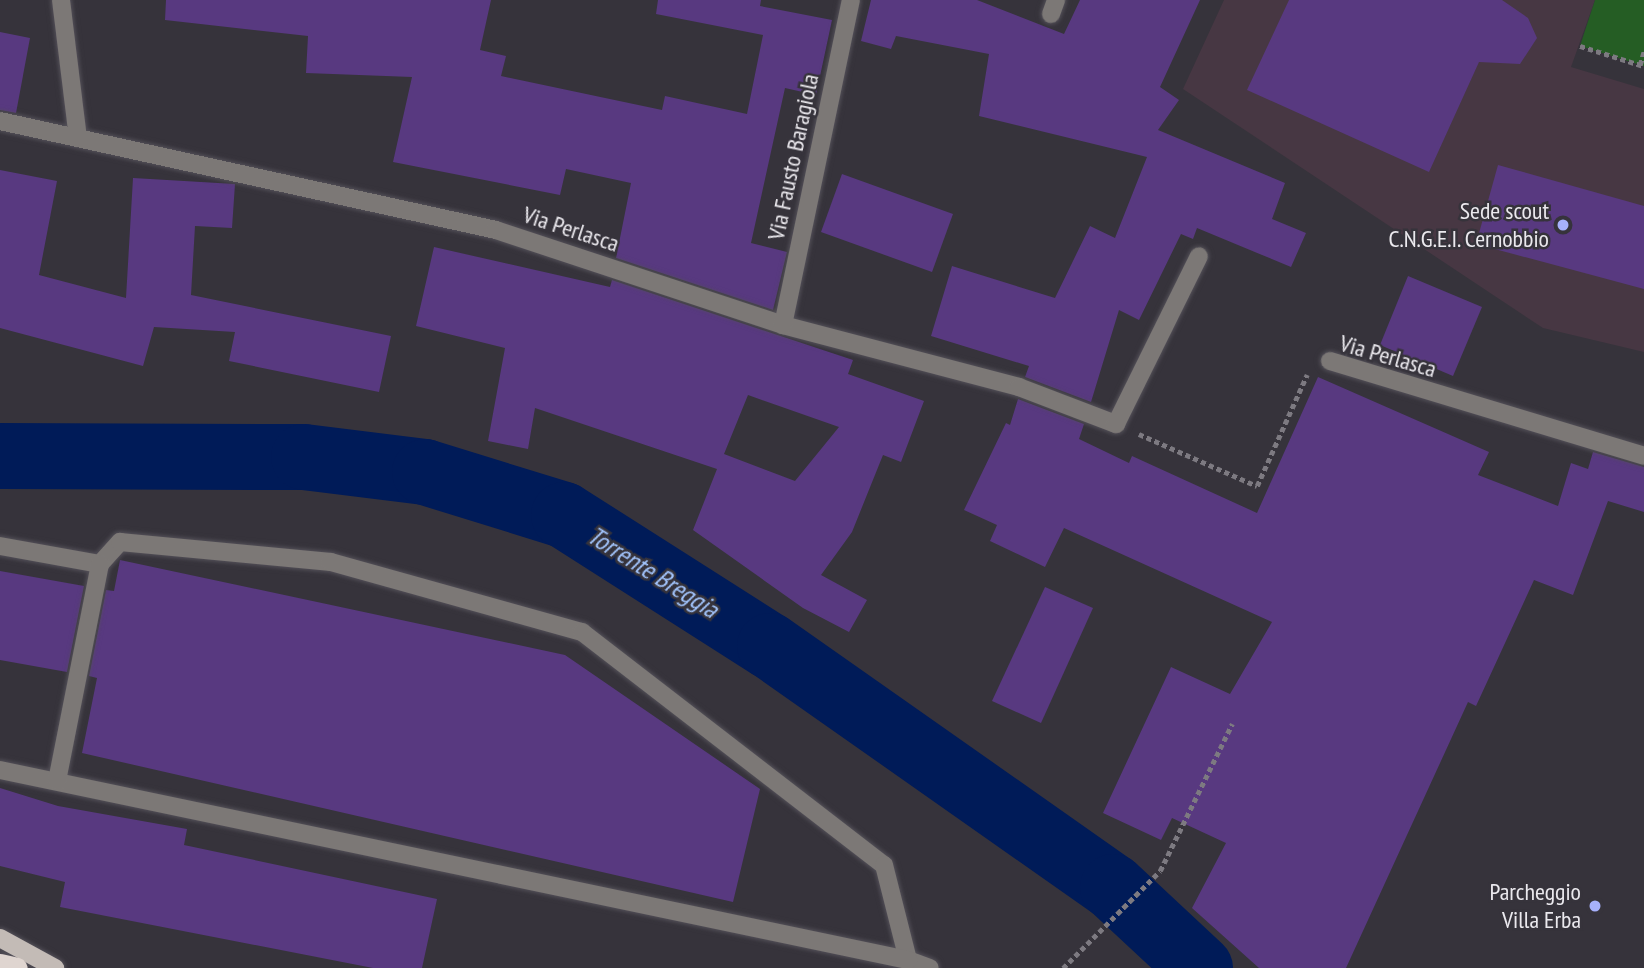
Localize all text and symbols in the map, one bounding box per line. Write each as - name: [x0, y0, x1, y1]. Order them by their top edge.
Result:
- street label: Via Fausto Baragiola: [761, 71, 825, 243]
- place label: Sede scout C.N.G.E.I. Cernobbio: [1387, 197, 1549, 253]
- street label: Via Perlasca: [519, 200, 623, 258]
- marker: Sede scout C.N.G.E.I. Cernobbio: [1555, 217, 1571, 233]
- street label: Via Perlasca: [1336, 329, 1440, 383]
- water label: Torrente Breggia: [582, 520, 724, 624]
- place label: Parcheggio Villa Erba: [1490, 878, 1581, 934]
- marker: Parcheggio Villa Erba: [1587, 898, 1603, 914]

